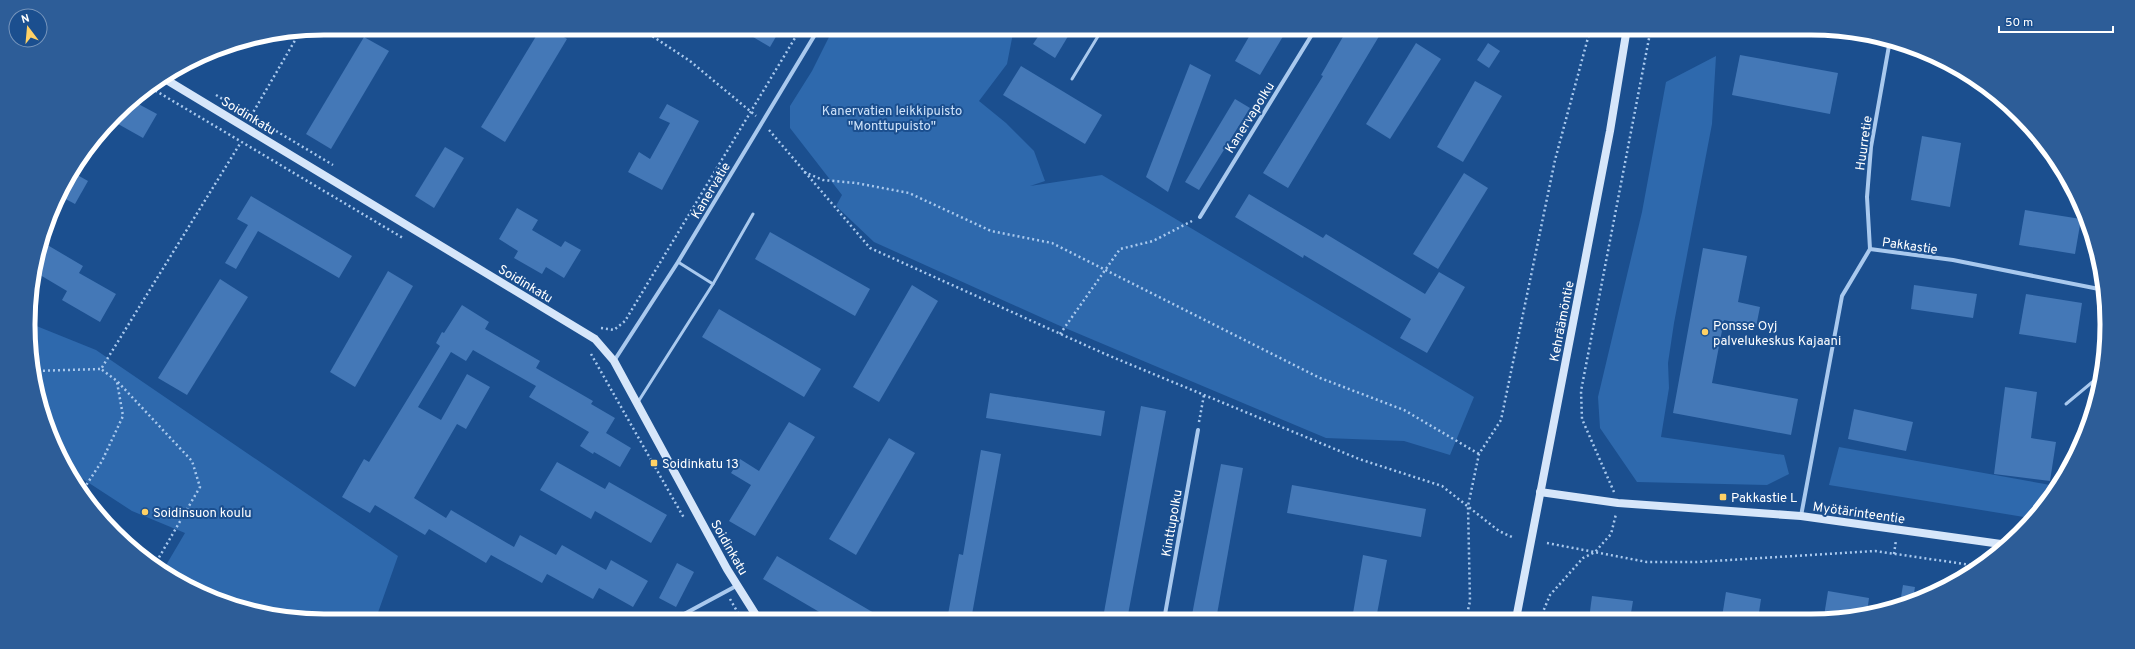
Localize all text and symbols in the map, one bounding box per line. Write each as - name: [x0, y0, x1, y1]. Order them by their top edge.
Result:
- north arrow: [8, 8, 48, 48]
- scale bar: [1999, 8, 2113, 34]
- text: N: [20, 12, 31, 27]
- text: 50 m: [2005, 15, 2033, 31]
- street label: Kanervapolku: [1222, 80, 1279, 157]
- street label: Soidinkatu: [218, 94, 278, 139]
- park label: Kanervatien leikkipuisto "Monttupuisto": [822, 104, 962, 135]
- street label: Huurretie: [1853, 115, 1877, 172]
- street label: Kanervatie: [689, 160, 735, 222]
- street label: Pakkastie: [1881, 235, 1939, 259]
- street label: Soidinkatu: [495, 262, 555, 307]
- street label: Kehräämöntie: [1547, 280, 1579, 363]
- place label: Ponsse Oyj palvelukeskus Kajaani: [1713, 319, 1841, 350]
- marker: Ponsse Oyj palvelukeskus Kajaani: [1700, 327, 1710, 337]
- place label: Soidinkatu 13: [662, 457, 739, 473]
- marker: Soidinkatu 13: [649, 458, 659, 468]
- street label: Kinttupolku: [1159, 488, 1187, 558]
- place label: Pakkastie L: [1731, 491, 1797, 507]
- marker: Pakkastie L: [1718, 492, 1728, 502]
- street label: Myötärinteentie: [1812, 500, 1906, 528]
- place label: Soidinsuon koulu: [153, 506, 252, 522]
- marker: Soidinsuon koulu: [140, 507, 150, 517]
- street label: Soidinkatu: [706, 518, 750, 578]

